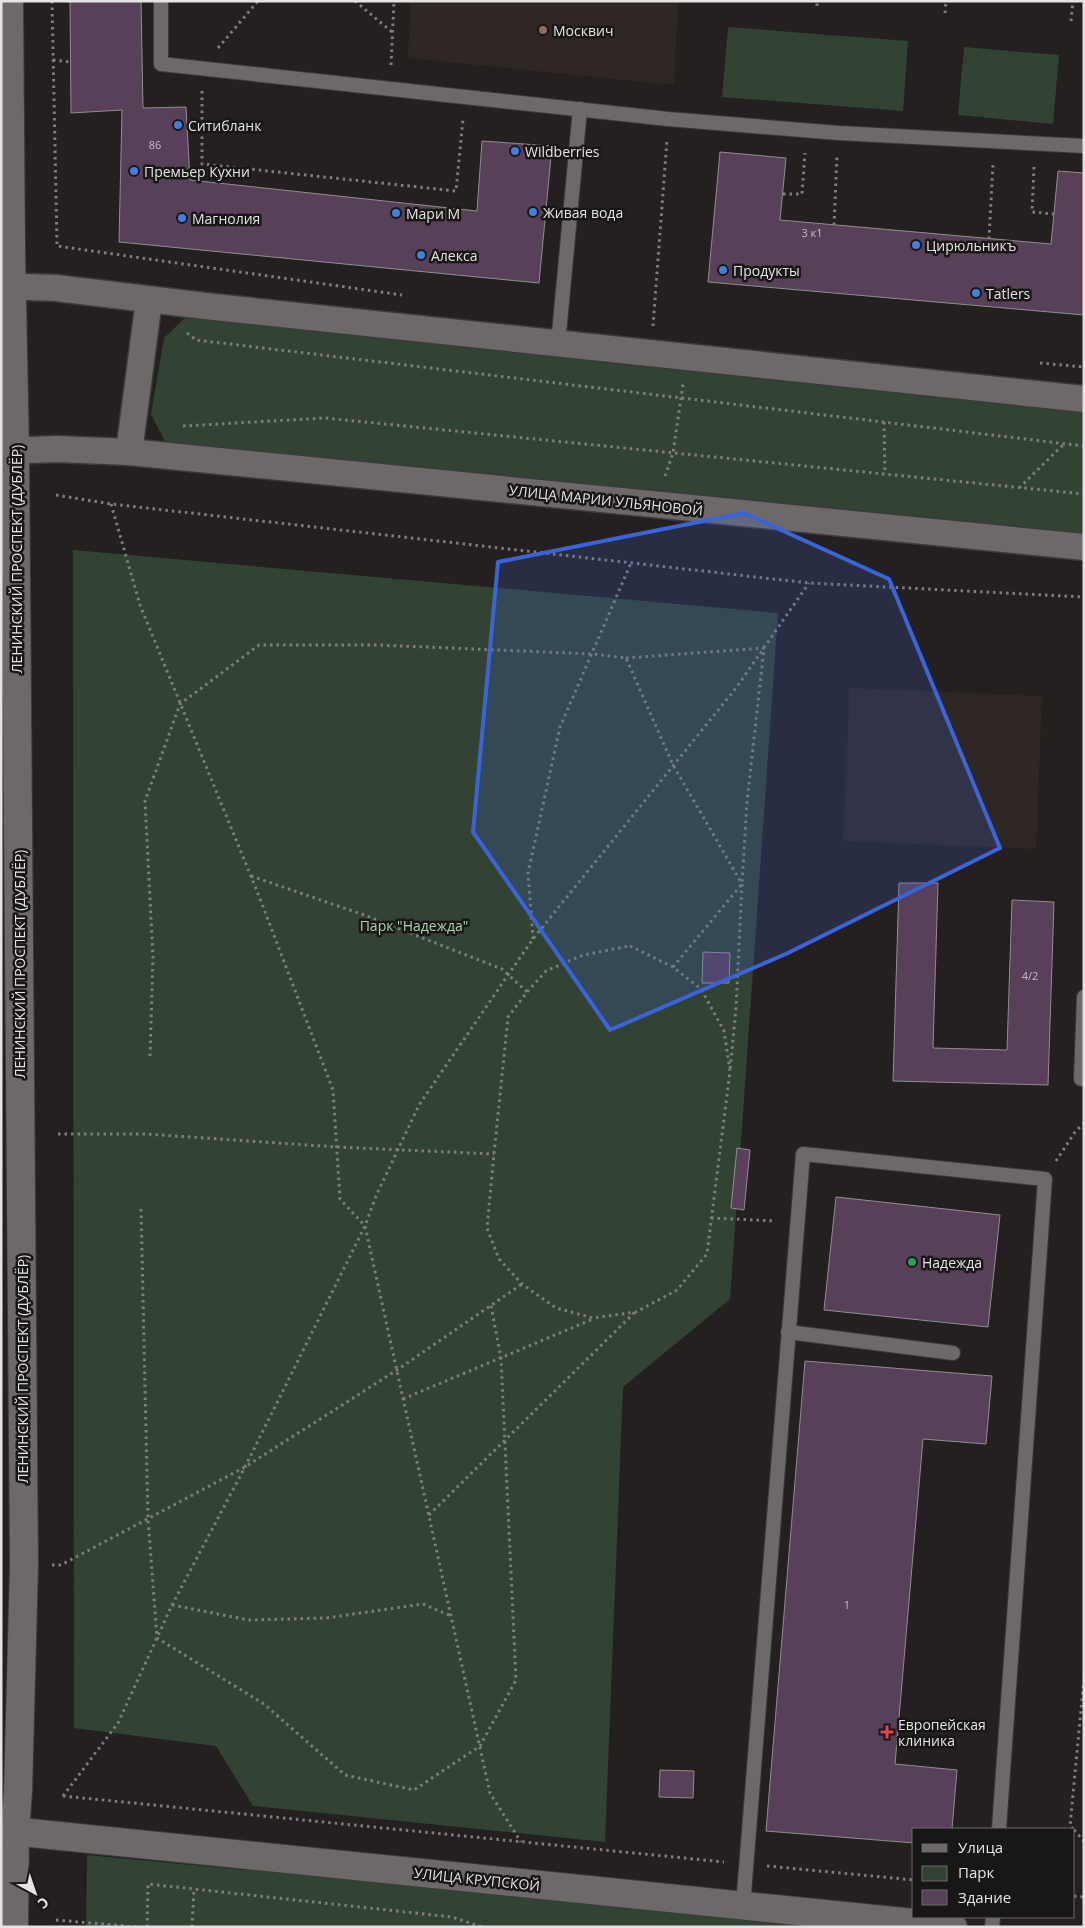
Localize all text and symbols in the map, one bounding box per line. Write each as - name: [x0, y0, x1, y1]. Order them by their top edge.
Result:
- place label: Москвич: [553, 21, 613, 40]
- marker: Москвич: [537, 24, 549, 36]
- place label: Ситибланк: [188, 116, 262, 135]
- marker: Ситибланк: [172, 119, 184, 131]
- house number: 86: [149, 137, 161, 152]
- place label: Wildberries: [525, 142, 600, 161]
- marker: Wildberries: [509, 145, 521, 157]
- place label: Премьер Кухни: [144, 162, 250, 181]
- marker: Премьер Кухни: [128, 165, 140, 177]
- place label: Живая вода: [543, 203, 623, 222]
- place label: Мари М: [406, 204, 460, 223]
- marker: Живая вода: [527, 206, 539, 218]
- marker: Мари М: [390, 207, 402, 219]
- place label: Магнолия: [192, 209, 260, 228]
- marker: Магнолия: [176, 212, 188, 224]
- house number: 3 к1: [801, 225, 823, 240]
- place label: Цирюльникъ: [926, 236, 1016, 255]
- marker: Цирюльникъ: [910, 239, 922, 251]
- place label: Алекса: [431, 246, 477, 265]
- marker: Алекса: [415, 249, 427, 261]
- place label: Продукты: [733, 261, 800, 280]
- marker: Продукты: [717, 264, 729, 276]
- place label: Tatlers: [986, 284, 1031, 303]
- marker: Tatlers: [970, 287, 982, 299]
- street label: ЛЕНИНСКИЙ ПРОСПЕКТ (ДУБЛЁР): [7, 445, 26, 673]
- street label: УЛИЦА МАРИИ УЛЬЯНОВОЙ: [508, 480, 704, 520]
- street label: ЛЕНИНСКИЙ ПРОСПЕКТ (ДУБЛЁР): [10, 850, 29, 1078]
- park label: Парк "Надежда": [360, 916, 468, 935]
- house number: 4/2: [1022, 968, 1038, 983]
- place label: Надежда: [922, 1253, 982, 1272]
- street label: ЛЕНИНСКИЙ ПРОСПЕКТ (ДУБЛЁР): [13, 1255, 32, 1483]
- marker: Надежда: [906, 1256, 918, 1268]
- house number: 1: [844, 1597, 850, 1612]
- place label: Европейская клиника: [898, 1715, 986, 1750]
- marker: Европейская клиника: [880, 1725, 894, 1739]
- legend: [912, 1828, 1075, 1918]
- text: Улица: [958, 1837, 1003, 1857]
- text: Парк: [958, 1862, 994, 1882]
- street label: УЛИЦА КРУПСКОЙ: [413, 1863, 541, 1895]
- north arrow: [10, 1868, 60, 1918]
- text: Здание: [958, 1887, 1011, 1907]
- text: С: [34, 1893, 53, 1914]

